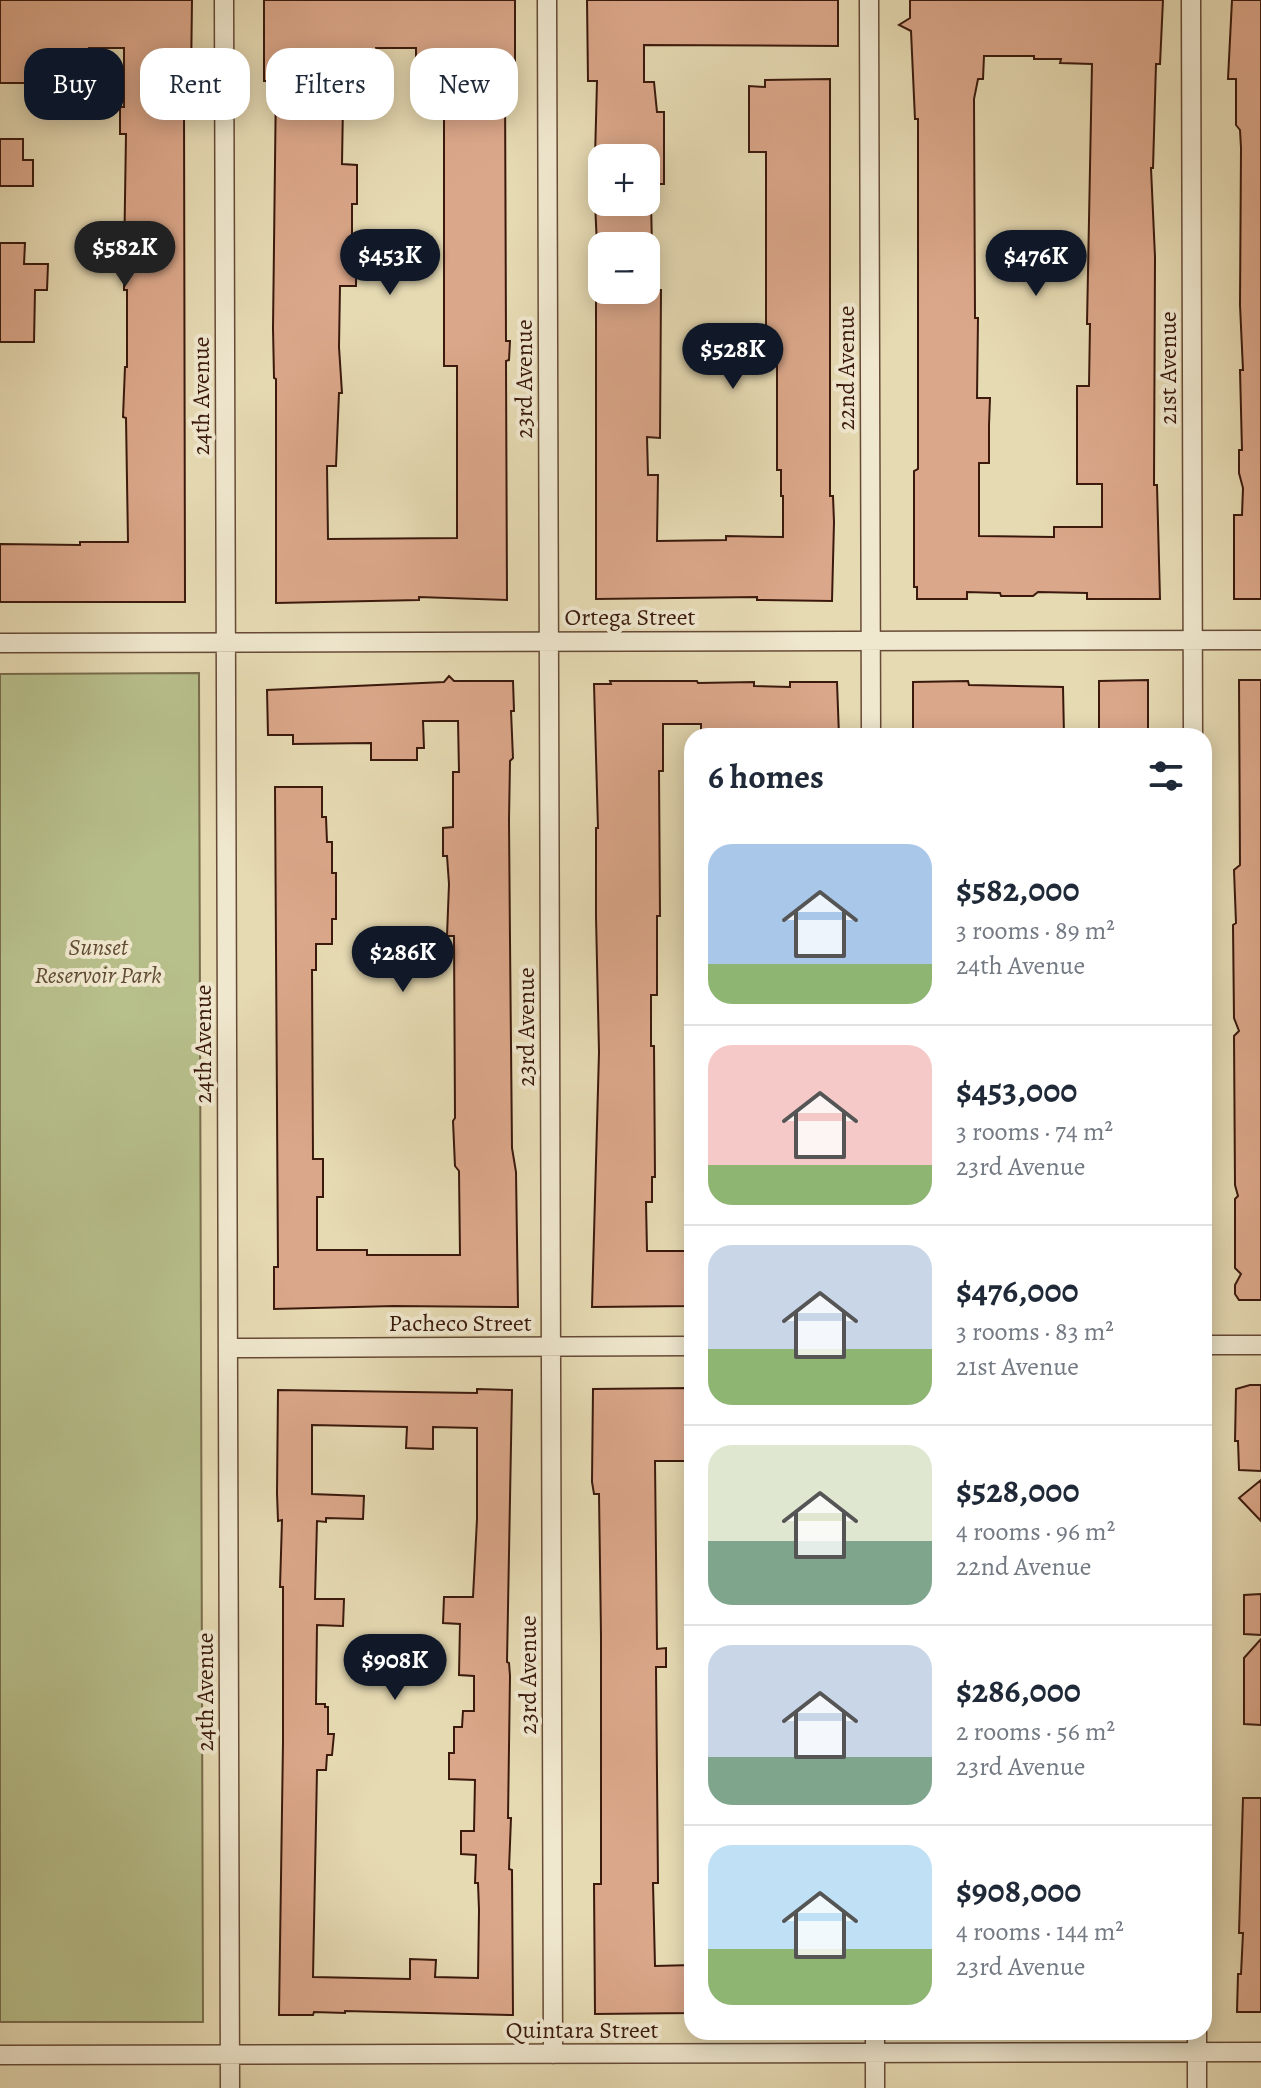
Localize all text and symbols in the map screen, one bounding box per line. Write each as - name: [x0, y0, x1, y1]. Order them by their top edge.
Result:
- chip: Buy: [24, 48, 124, 120]
- chip: Rent: [140, 48, 250, 120]
- chip: Filters: [266, 48, 394, 120]
- chip: New: [410, 48, 518, 120]
- map controls: [588, 144, 660, 304]
- button: +: [588, 144, 660, 216]
- pin: $582K: [69, 221, 181, 289]
- text: $582K: [92, 229, 158, 264]
- pin: $453K: [334, 229, 446, 297]
- pin: $476K: [980, 230, 1092, 298]
- button: −: [588, 232, 660, 304]
- text: $453K: [358, 237, 422, 272]
- text: $476K: [1004, 238, 1068, 273]
- street label: 22nd Avenue: [830, 305, 862, 431]
- street label: 21st Avenue: [1152, 311, 1184, 425]
- street label: 23rd Avenue: [508, 319, 540, 439]
- pin: $528K: [677, 323, 789, 391]
- text: $528K: [700, 331, 766, 366]
- street label: 24th Avenue: [185, 336, 217, 456]
- street label: Ortega Street: [565, 601, 696, 633]
- text: 6 homes: [708, 753, 824, 800]
- icon: filters: [1144, 754, 1188, 798]
- text: $582,000: [956, 866, 1080, 913]
- icon: home: [772, 876, 868, 972]
- text: 3 rooms · 89 m²: [956, 913, 1115, 948]
- pin: $286K: [347, 926, 459, 994]
- park label: Sunset Reservoir Park: [34, 931, 162, 991]
- text: $286K: [370, 934, 436, 969]
- text: 24th Avenue: [956, 948, 1085, 983]
- street label: 23rd Avenue: [510, 967, 542, 1087]
- street label: 24th Avenue: [187, 984, 219, 1104]
- text: $453,000: [956, 1067, 1077, 1114]
- icon: home: [772, 1077, 868, 1173]
- text: 3 rooms · 74 m²: [956, 1114, 1113, 1149]
- text: 23rd Avenue: [956, 1149, 1085, 1184]
- text: $476,000: [956, 1267, 1079, 1314]
- icon: home: [772, 1277, 868, 1373]
- street label: Pacheco Street: [388, 1307, 532, 1339]
- text: 3 rooms · 83 m²: [956, 1314, 1114, 1349]
- text: 21st Avenue: [956, 1349, 1079, 1384]
- text: $528,000: [956, 1467, 1080, 1514]
- icon: home: [772, 1477, 868, 1573]
- text: 4 rooms · 96 m²: [956, 1514, 1115, 1549]
- text: 22nd Avenue: [956, 1549, 1092, 1584]
- street label: 23rd Avenue: [512, 1615, 544, 1735]
- street label: 24th Avenue: [189, 1632, 221, 1752]
- pin: $908K: [339, 1634, 451, 1702]
- text: $908K: [362, 1642, 428, 1677]
- text: $286,000: [956, 1667, 1081, 1714]
- icon: home: [772, 1677, 868, 1773]
- text: 2 rooms · 56 m²: [956, 1714, 1115, 1749]
- text: 23rd Avenue: [956, 1749, 1085, 1784]
- text: $908,000: [956, 1867, 1081, 1914]
- icon: home: [772, 1877, 868, 1973]
- text: 4 rooms · 144 m²: [956, 1914, 1124, 1949]
- text: 23rd Avenue: [956, 1949, 1085, 1984]
- street label: Quintara Street: [506, 2014, 658, 2046]

